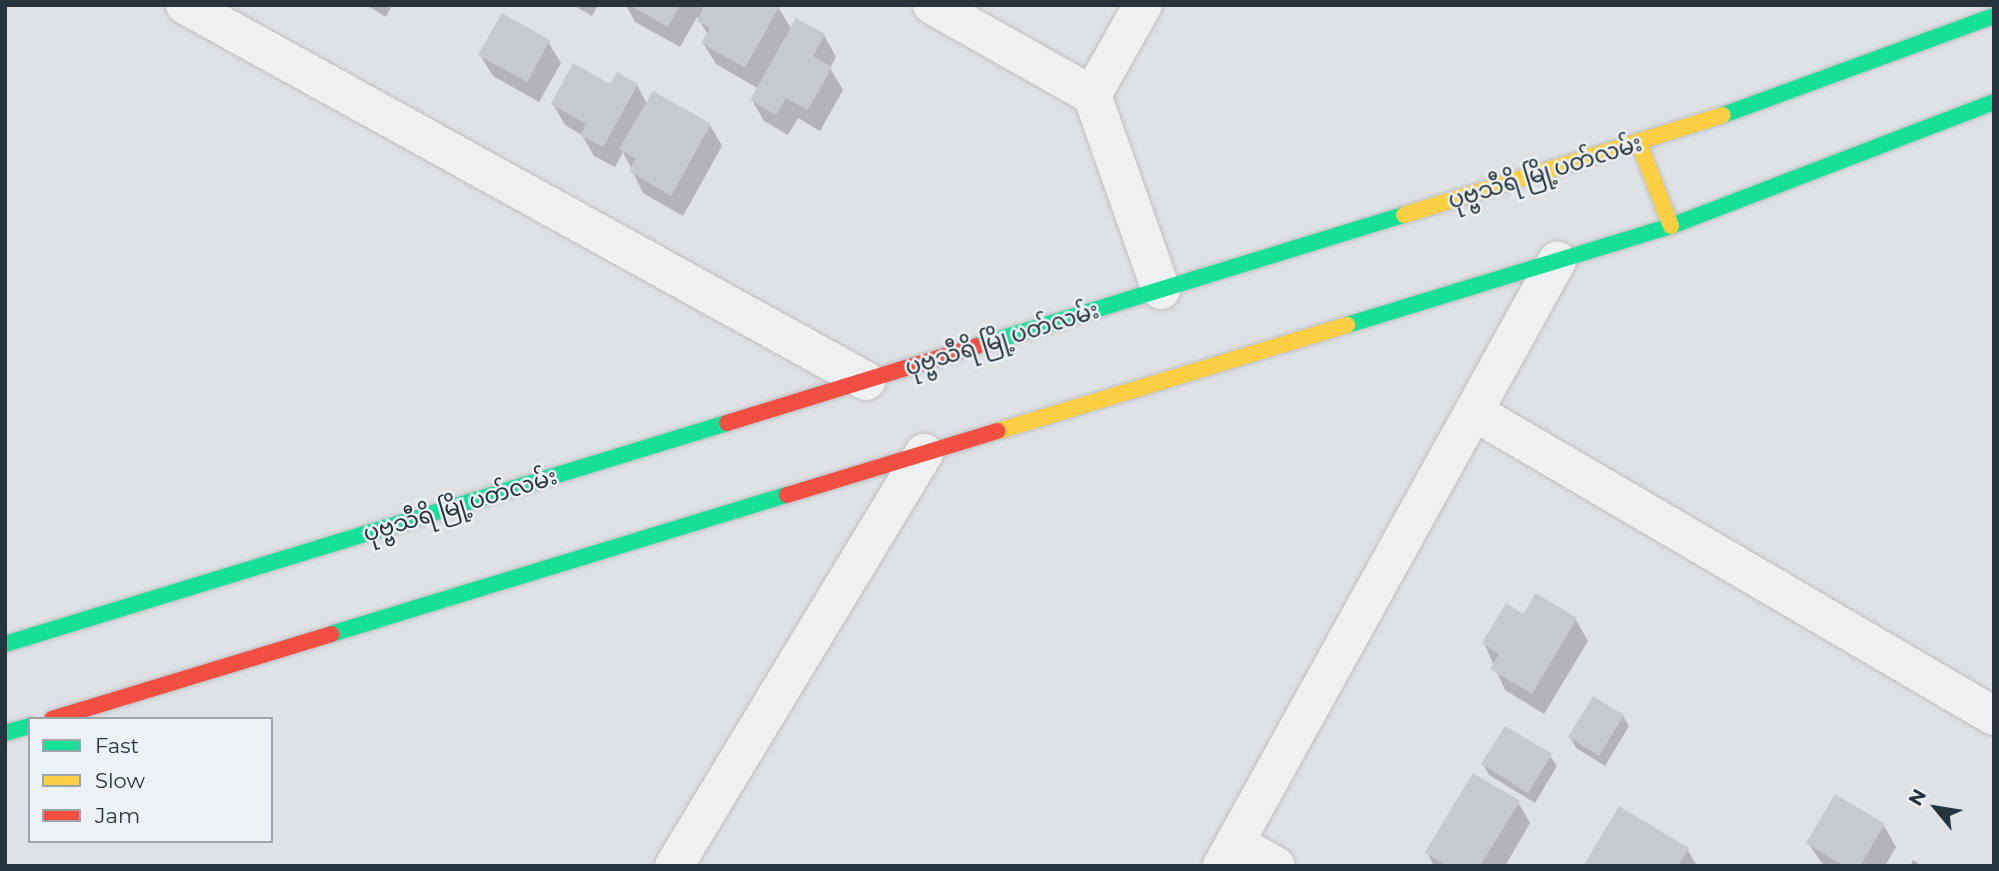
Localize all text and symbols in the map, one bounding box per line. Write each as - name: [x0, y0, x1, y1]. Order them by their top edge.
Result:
- street label: ပုဗ္ဗသီရိ မြို့ပတ်လမ်း: [1445, 129, 1645, 215]
- street label: ပုဗ္ဗသီရိ မြို့ပတ်လမ်း: [902, 296, 1102, 382]
- street label: ပုဗ္ဗသီရိ မြို့ပတ်လမ်း: [360, 462, 560, 548]
- legend: [28, 717, 273, 843]
- text: Fast: [95, 733, 139, 758]
- text: Slow: [95, 768, 145, 793]
- north arrow: [1901, 773, 1971, 843]
- text: N: [1904, 785, 1931, 810]
- text: Jam: [95, 803, 140, 828]

